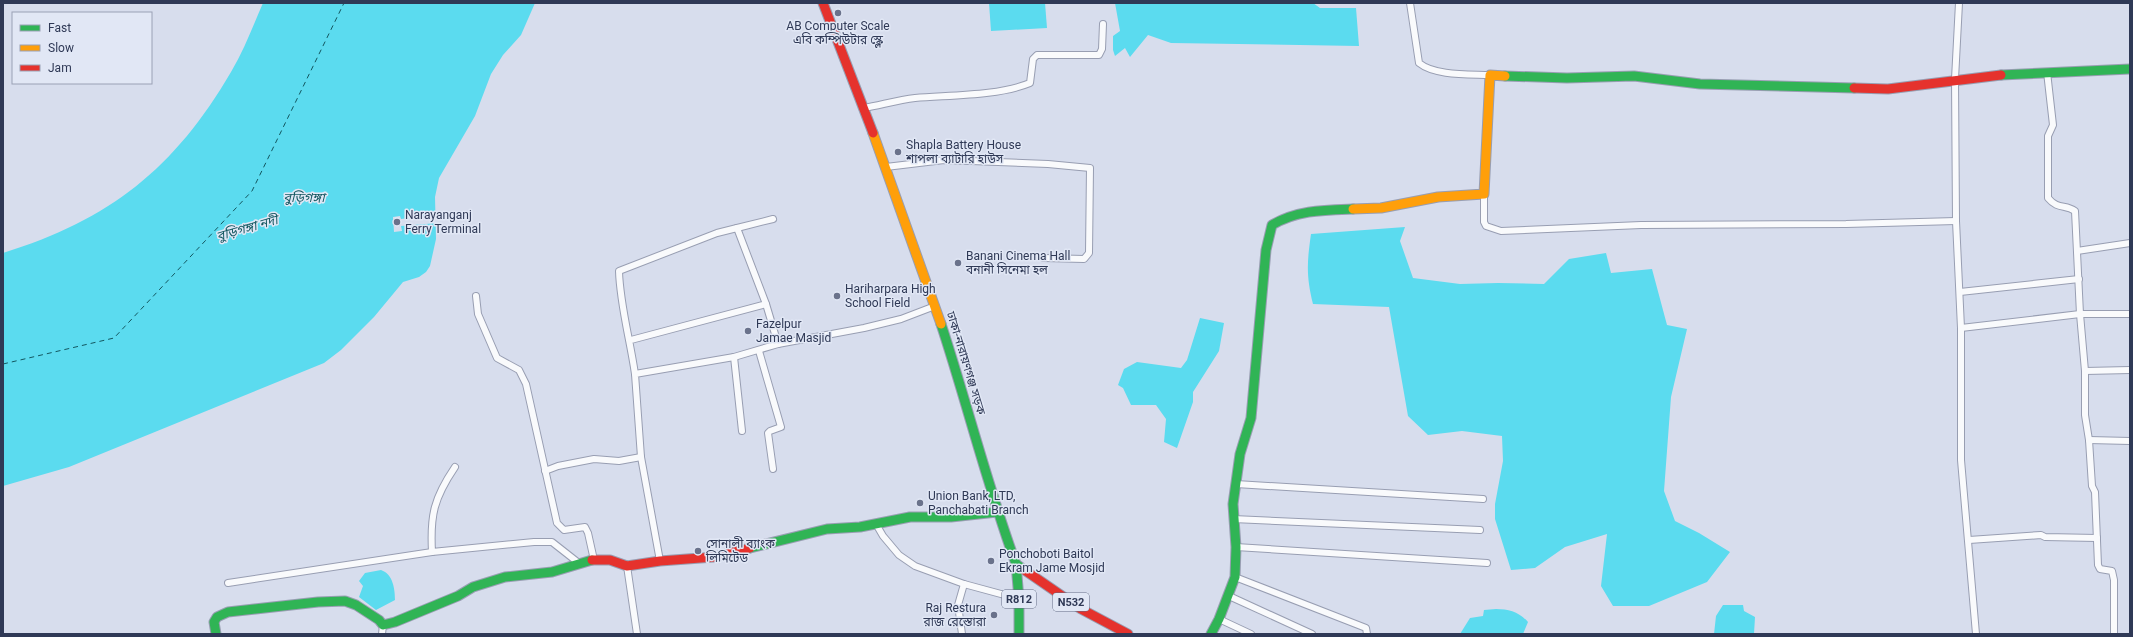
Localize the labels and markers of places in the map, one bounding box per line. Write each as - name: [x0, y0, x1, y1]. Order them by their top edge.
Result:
- marker: AB Computer Scale এবি কম্পিউটার স্কেল: [833, 8, 843, 18]
- place label: AB Computer Scale এবি কম্পিউটার স্কেল: [786, 19, 890, 48]
- place label: Shapla Battery House শাপলা ব্যাটারি হাউস: [905, 138, 1021, 166]
- marker: Shapla Battery House শাপলা ব্যাটারি হাউস: [893, 147, 903, 157]
- place label: Narayanganj Ferry Terminal: [405, 208, 481, 236]
- marker: Narayanganj Ferry Terminal: [392, 217, 402, 227]
- place label: Banani Cinema Hall বনানী সিনেমা হল: [965, 249, 1070, 277]
- marker: Banani Cinema Hall বনানী সিনেমা হল: [953, 258, 963, 268]
- place label: Hariharpara High School Field: [845, 282, 936, 310]
- marker: Hariharpara High School Field: [832, 291, 842, 301]
- place label: Fazelpur Jamae Masjid: [756, 317, 831, 345]
- marker: Fazelpur Jamae Masjid: [743, 326, 753, 336]
- place label: Union Bank, LTD, Panchabati Branch: [928, 489, 1029, 517]
- marker: Union Bank, LTD, Panchabati Branch: [915, 498, 925, 508]
- place label: সোনালী ব্যাংক লিমিটেড: [705, 536, 775, 565]
- marker: সোনালী ব্যাংক লিমিটেড: [693, 546, 703, 556]
- place label: Ponchoboti Baitol Ekram Jame Mosjid: [999, 547, 1105, 575]
- marker: Ponchoboti Baitol Ekram Jame Mosjid: [986, 556, 996, 566]
- place label: Raj Restura রাজ রেস্তোরা: [923, 601, 987, 629]
- marker: Raj Restura রাজ রেস্তোরা: [989, 610, 999, 620]

